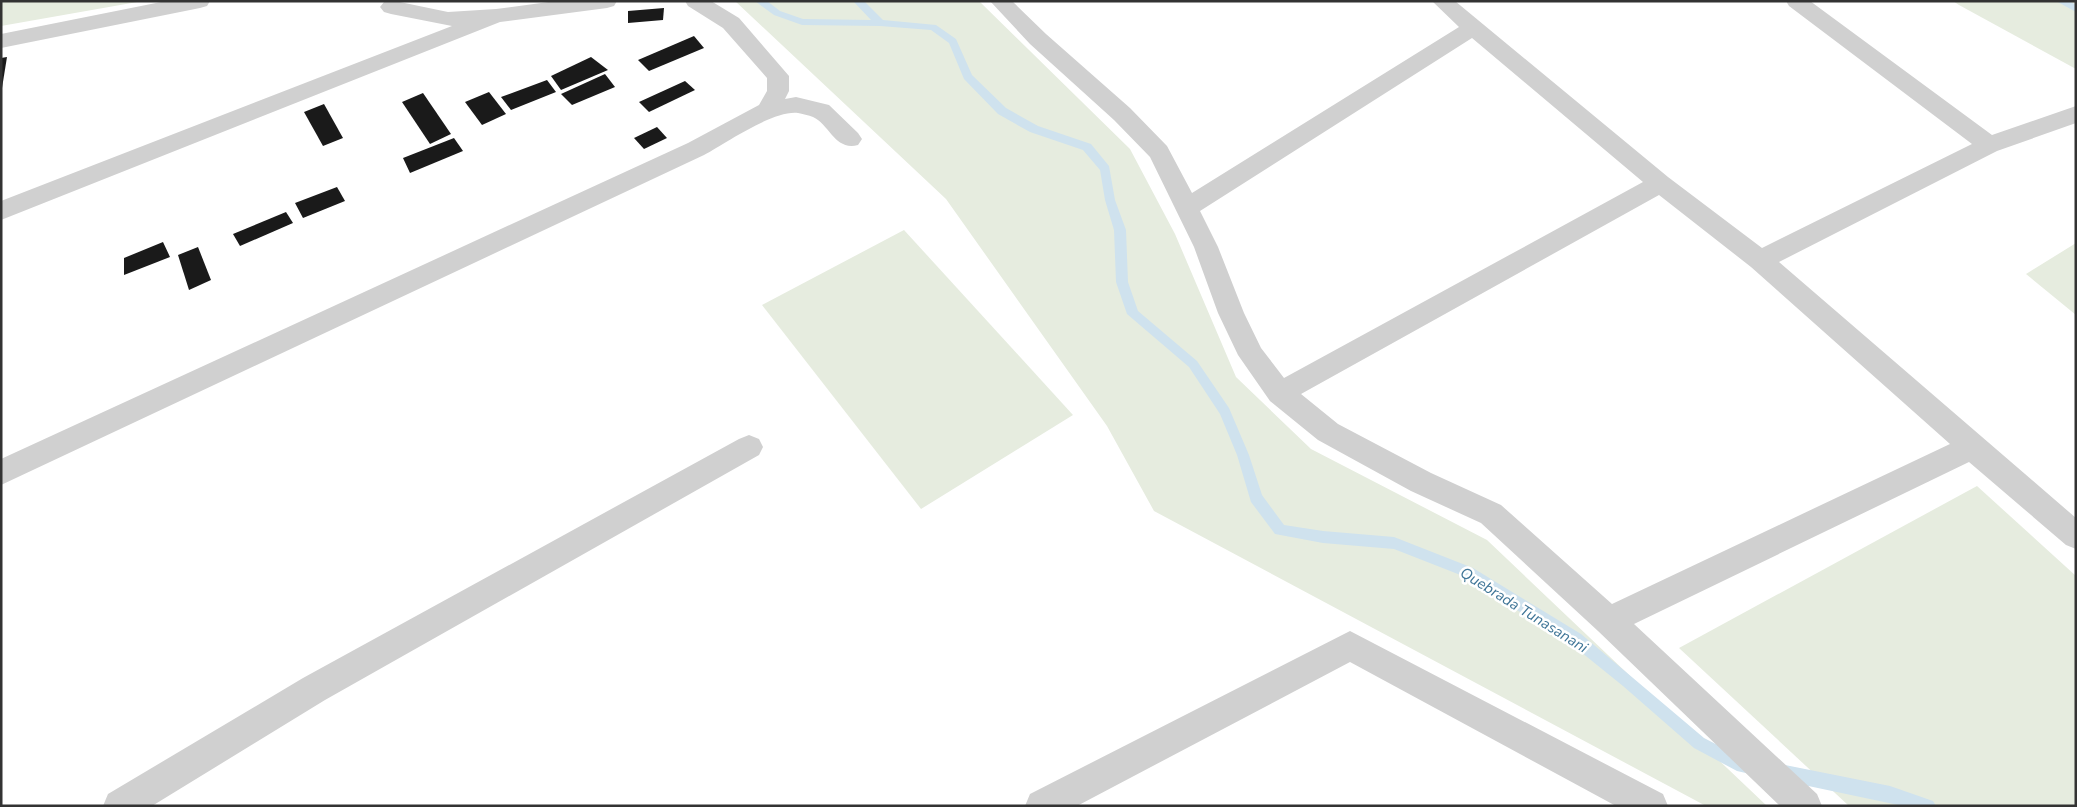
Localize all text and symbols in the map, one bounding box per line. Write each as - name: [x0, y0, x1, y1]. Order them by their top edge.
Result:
- water label: Quebrada Tunasanani: [1456, 563, 1592, 658]

